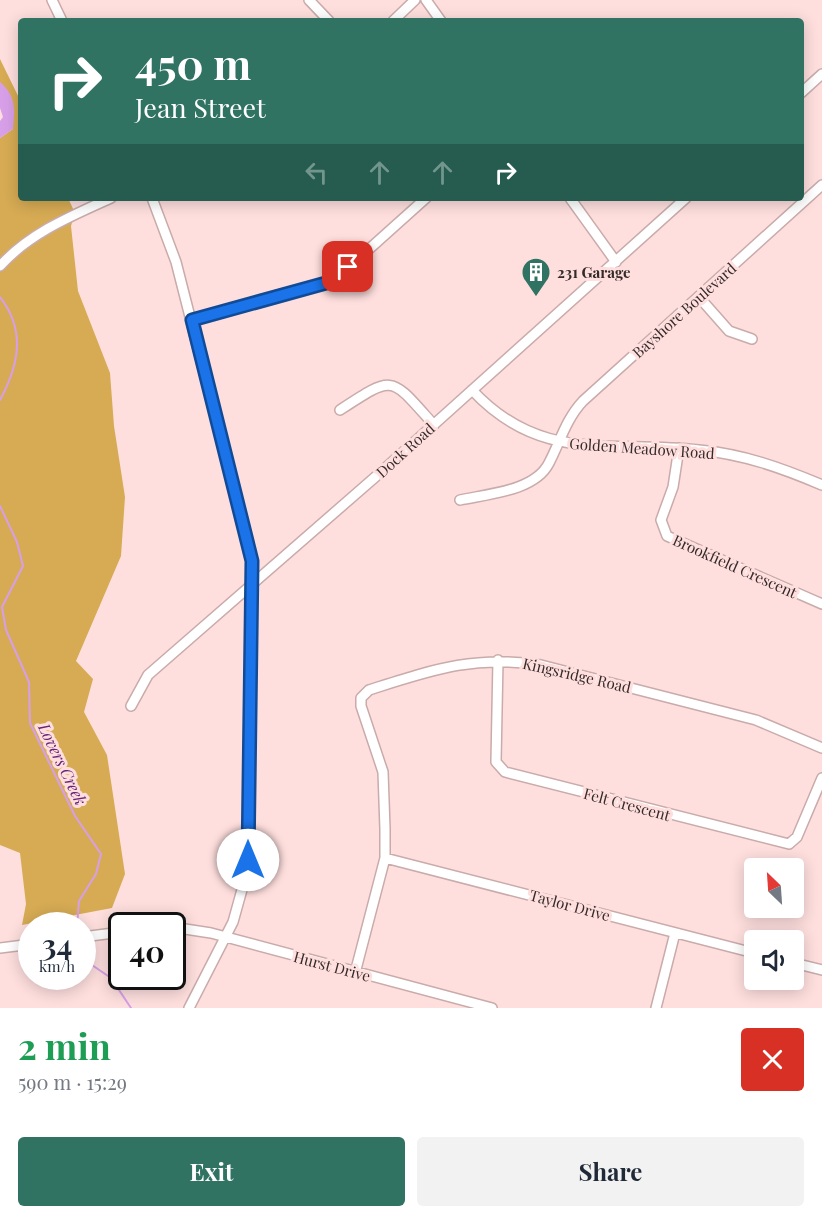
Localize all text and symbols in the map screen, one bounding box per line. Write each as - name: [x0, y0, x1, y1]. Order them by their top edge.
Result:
- text: 450 m: [135, 35, 251, 91]
- icon: right: [36, 42, 114, 120]
- text: Jean Street: [135, 89, 266, 125]
- icon: left: [300, 156, 333, 189]
- icon: ahead: [363, 156, 396, 189]
- icon: ahead: [426, 156, 459, 189]
- icon: right: [489, 156, 522, 189]
- pin: [322, 241, 373, 292]
- icon: arrive: [331, 250, 364, 283]
- building icon: 231 Garage: [520, 256, 552, 298]
- street label: Bayshore Boulevard: [628, 258, 740, 362]
- place label: 231 Garage: [557, 262, 631, 282]
- street label: Dock Road: [371, 418, 439, 482]
- street label: Golden Meadow Road: [569, 433, 716, 463]
- street label: Brookfield Crescent: [670, 530, 801, 603]
- street label: Kingsridge Road: [521, 653, 633, 697]
- water label: Lovers Creek: [34, 719, 92, 808]
- street label: Felt Crescent: [581, 783, 673, 825]
- position arrow: [216, 828, 280, 892]
- north arrow: [744, 858, 804, 918]
- map controls: [744, 858, 804, 990]
- street label: Taylor Drive: [527, 885, 613, 925]
- speed limit sign: 40: [108, 912, 186, 990]
- text: 34: [42, 924, 72, 964]
- button: sound: [744, 930, 804, 990]
- street label: Hurst Drive: [291, 946, 373, 986]
- text: km/h: [39, 956, 75, 976]
- text: 2 min: [18, 1021, 111, 1069]
- button: close: [741, 1028, 804, 1091]
- text: 590 m · 15:29: [18, 1068, 127, 1095]
- button: Exit: [18, 1137, 405, 1206]
- button: Share: [417, 1137, 804, 1206]

